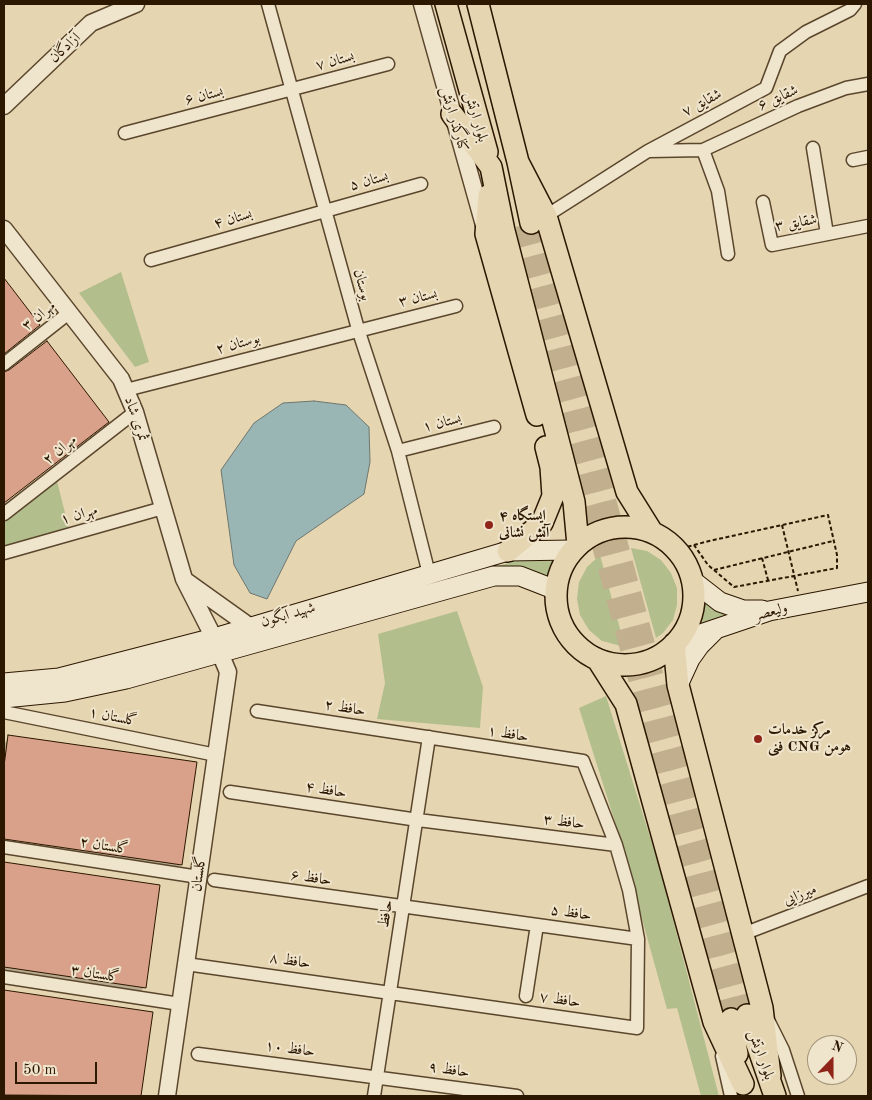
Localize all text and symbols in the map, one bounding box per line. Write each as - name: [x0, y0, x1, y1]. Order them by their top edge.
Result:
- street label: آزادگان: [46, 29, 84, 67]
- street label: بستان ۷: [314, 47, 356, 75]
- street label: شقایق ۶: [755, 81, 801, 115]
- street label: بستان ۶: [183, 83, 225, 109]
- street label: کنارگذر ارتش: [436, 84, 472, 154]
- street label: شقایق ۷: [679, 85, 725, 121]
- street label: بلوار ارتش: [460, 90, 492, 144]
- street label: بستان ۵: [348, 167, 390, 195]
- street label: بستان ۴: [212, 205, 254, 233]
- street label: شقایق ۳: [773, 210, 819, 236]
- street label: بوستان: [349, 267, 375, 303]
- street label: بستان ۳: [397, 285, 439, 311]
- street label: مهران ۳: [19, 297, 59, 335]
- street label: بوستان ۲: [214, 329, 262, 359]
- street label: ثمری شاد: [120, 394, 152, 444]
- street label: بستان ۱: [421, 410, 463, 436]
- street label: مهران ۲: [40, 431, 80, 469]
- street label: ۱ مهران: [58, 501, 100, 529]
- place label: ایستگاه ۴ آتش نشانی: [499, 507, 549, 542]
- marker: ایستگاه ۴ آتش نشانی: [483, 519, 495, 531]
- street label: شهید آبگون: [259, 599, 317, 631]
- street label: ولیعصر: [752, 599, 790, 625]
- street label: حافظ ۲: [323, 696, 367, 720]
- street label: گلستان ۱: [87, 704, 139, 730]
- place label: مرکز خدمات فنی CNG هومن: [768, 721, 851, 756]
- street label: حافظ ۱: [486, 722, 530, 746]
- marker: مرکز خدمات فنی CNG هومن: [752, 733, 764, 745]
- street label: حافظ ۴: [304, 778, 348, 802]
- street label: حافظ ۳: [542, 811, 586, 833]
- street label: گلستان ۲: [78, 833, 130, 859]
- street label: گلستان: [188, 855, 210, 893]
- street label: حافظ ۶: [289, 866, 333, 890]
- street label: میرزایی: [781, 880, 819, 910]
- street label: حافظ: [375, 899, 397, 929]
- street label: حافظ ۵: [549, 901, 593, 925]
- street label: حافظ ۸: [268, 949, 312, 973]
- street label: گلستان ۳: [69, 961, 121, 987]
- street label: حافظ ۷: [538, 988, 582, 1012]
- street label: بلوار ارتش: [744, 1028, 778, 1082]
- north arrow: [807, 1035, 857, 1085]
- street label: حافظ ۱۰: [264, 1037, 316, 1061]
- text: N: [830, 1039, 845, 1056]
- scale bar: [18, 1052, 100, 1084]
- street label: حافظ ۹: [427, 1058, 471, 1082]
- text: 50 m: [23, 1063, 57, 1078]

